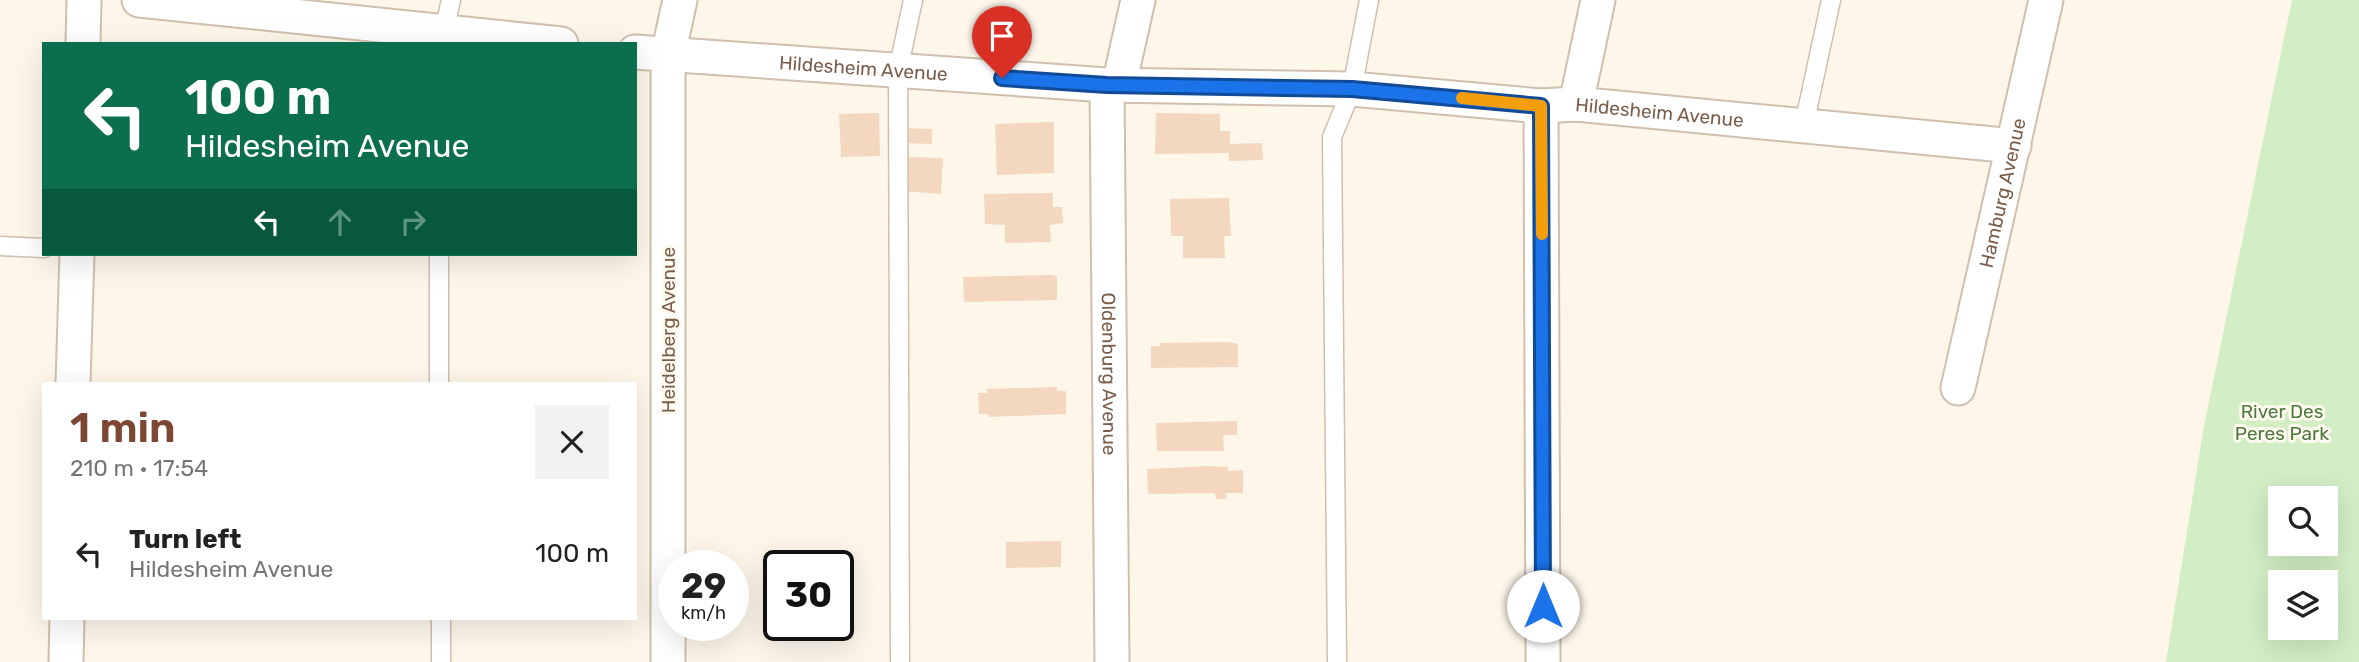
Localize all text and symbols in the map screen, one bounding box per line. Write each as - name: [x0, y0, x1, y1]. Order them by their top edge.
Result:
- pin: [972, 6, 1032, 78]
- icon: arrive: [983, 17, 1021, 55]
- street label: Hildesheim Avenue: [778, 51, 949, 85]
- text: 100 m: [185, 68, 331, 126]
- icon: left: [70, 70, 161, 161]
- street label: Hildesheim Avenue: [1574, 93, 1745, 132]
- street label: Hamburg Avenue: [1974, 116, 2030, 270]
- text: Hildesheim Avenue: [185, 127, 469, 165]
- icon: left: [248, 203, 286, 241]
- icon: ahead: [321, 203, 359, 241]
- icon: right: [394, 203, 432, 241]
- street label: Heidelberg Avenue: [657, 247, 680, 413]
- street label: Oldenburg Avenue: [1097, 292, 1122, 456]
- park label: River Des Peres Park: [2235, 400, 2329, 445]
- text: 1 min: [70, 403, 176, 453]
- button: close: [535, 405, 609, 479]
- text: 210 m · 17:54: [70, 454, 208, 482]
- map controls: [2268, 486, 2338, 640]
- button: search: [2268, 486, 2338, 556]
- text: Turn left: [129, 524, 241, 555]
- icon: left: [70, 535, 108, 573]
- text: 100 m: [535, 538, 609, 569]
- speed limit sign: 30: [763, 550, 854, 641]
- text: Hildesheim Avenue: [129, 555, 333, 583]
- text: 29: [681, 565, 726, 607]
- position arrow: [1506, 569, 1580, 643]
- button: layers: [2268, 570, 2338, 640]
- text: km/h: [681, 602, 726, 624]

